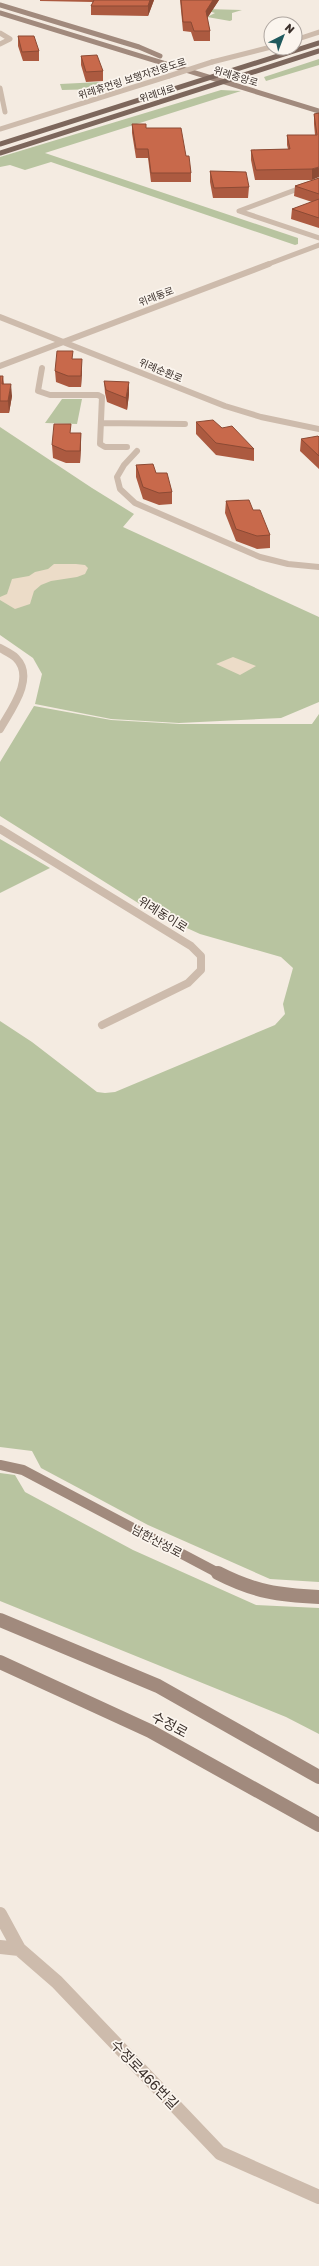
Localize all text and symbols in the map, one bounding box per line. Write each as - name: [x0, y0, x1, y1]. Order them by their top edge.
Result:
- north arrow: [263, 16, 303, 56]
- text: N: [283, 21, 297, 36]
- street label: 위례휴먼링 보행자전용도로: [76, 55, 188, 101]
- street label: 위례중앙로: [212, 64, 260, 88]
- street label: 위례대로: [138, 82, 176, 104]
- street label: 위례동로: [137, 284, 175, 308]
- street label: 위례순환로: [137, 356, 185, 384]
- street label: 위례동이로: [136, 893, 190, 935]
- street label: 남한산성로: [129, 1521, 185, 1561]
- street label: 수정로: [149, 1707, 191, 1741]
- street label: 수정로466번길: [108, 2036, 182, 2112]

